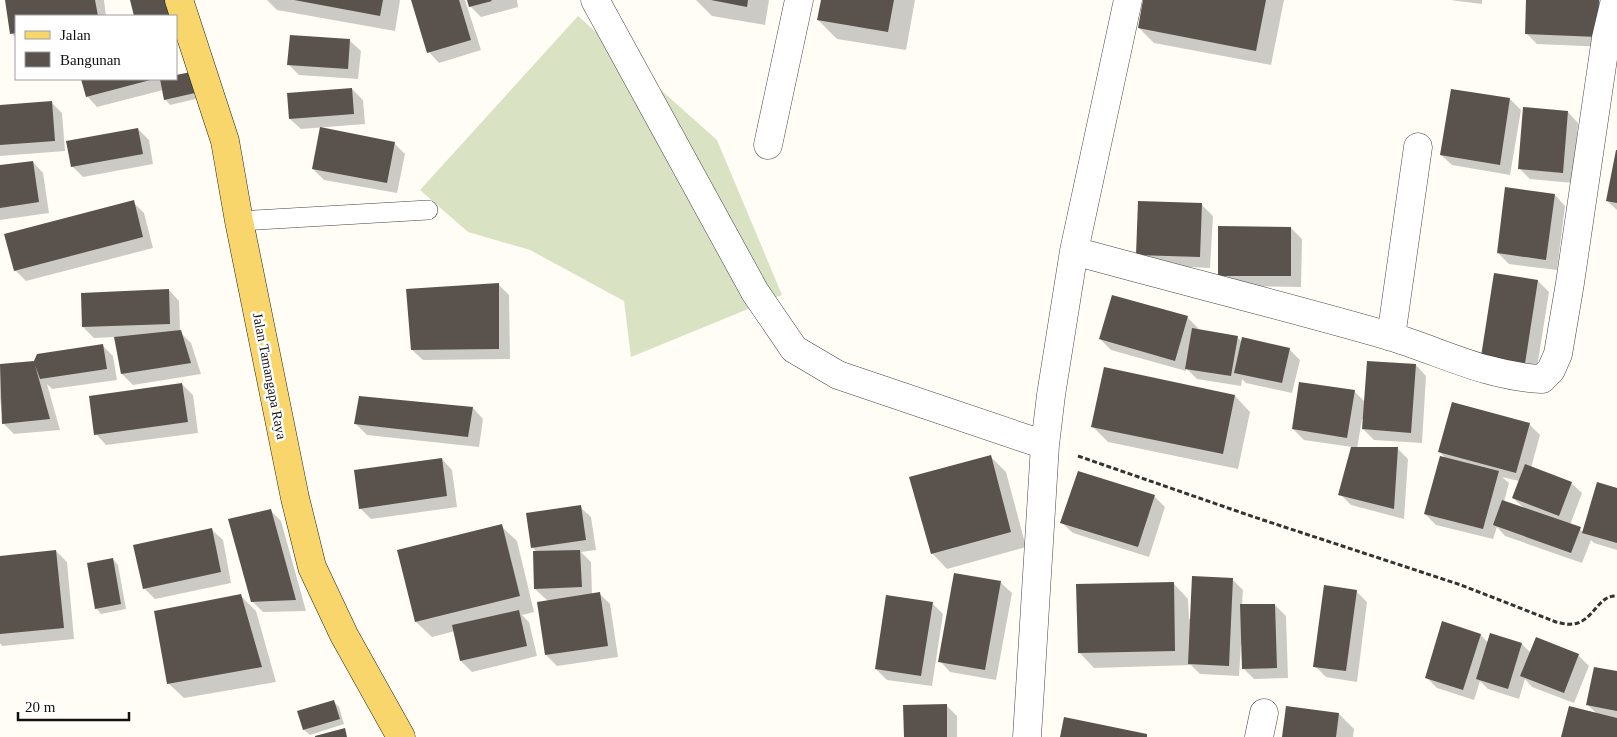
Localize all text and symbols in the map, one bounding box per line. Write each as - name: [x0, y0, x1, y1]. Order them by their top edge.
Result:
- legend: [15, 15, 178, 80]
- text: Jalan: [60, 27, 91, 43]
- text: Bangunan: [60, 52, 121, 68]
- street label: Jalan Tamangapa Raya: [250, 312, 289, 441]
- scale bar: [18, 690, 129, 722]
- text: 20 m: [25, 699, 56, 715]

